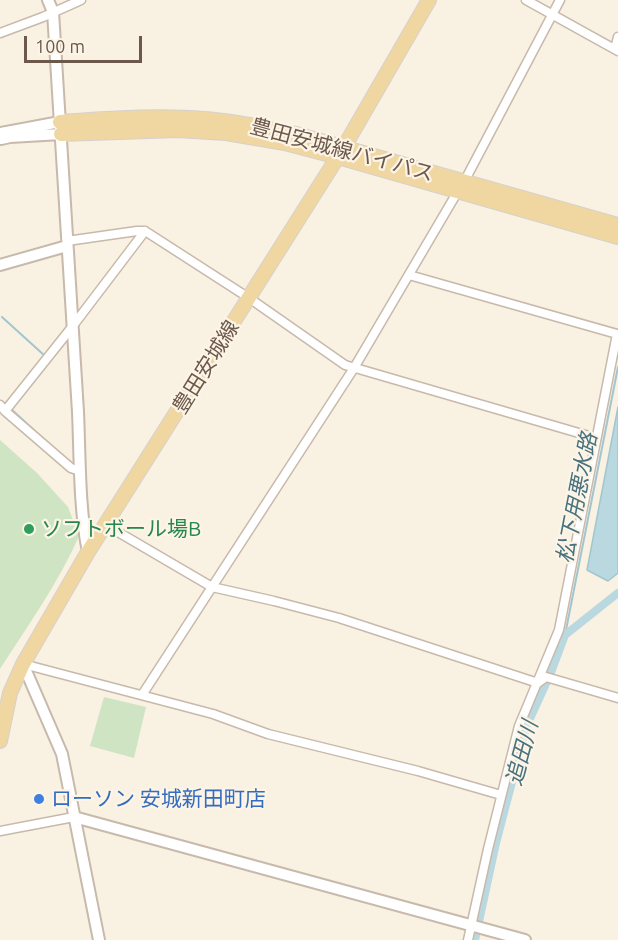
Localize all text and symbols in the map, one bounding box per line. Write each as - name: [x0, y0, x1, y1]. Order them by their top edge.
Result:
- scale bar: [27, 24, 146, 62]
- text: 100 m: [35, 36, 85, 56]
- street label: 豊田安城線バイパス: [247, 113, 437, 187]
- street label: 豊田安城線: [167, 316, 245, 418]
- water label: 松下用悪水路: [551, 431, 603, 565]
- place label: ソフトボール場B: [41, 516, 201, 542]
- marker: ソフトボール場B: [22, 522, 36, 536]
- water label: 追田川: [501, 718, 543, 788]
- place label: ローソン 安城新田町店: [51, 786, 266, 812]
- marker: ローソン 安城新田町店: [32, 792, 46, 806]

